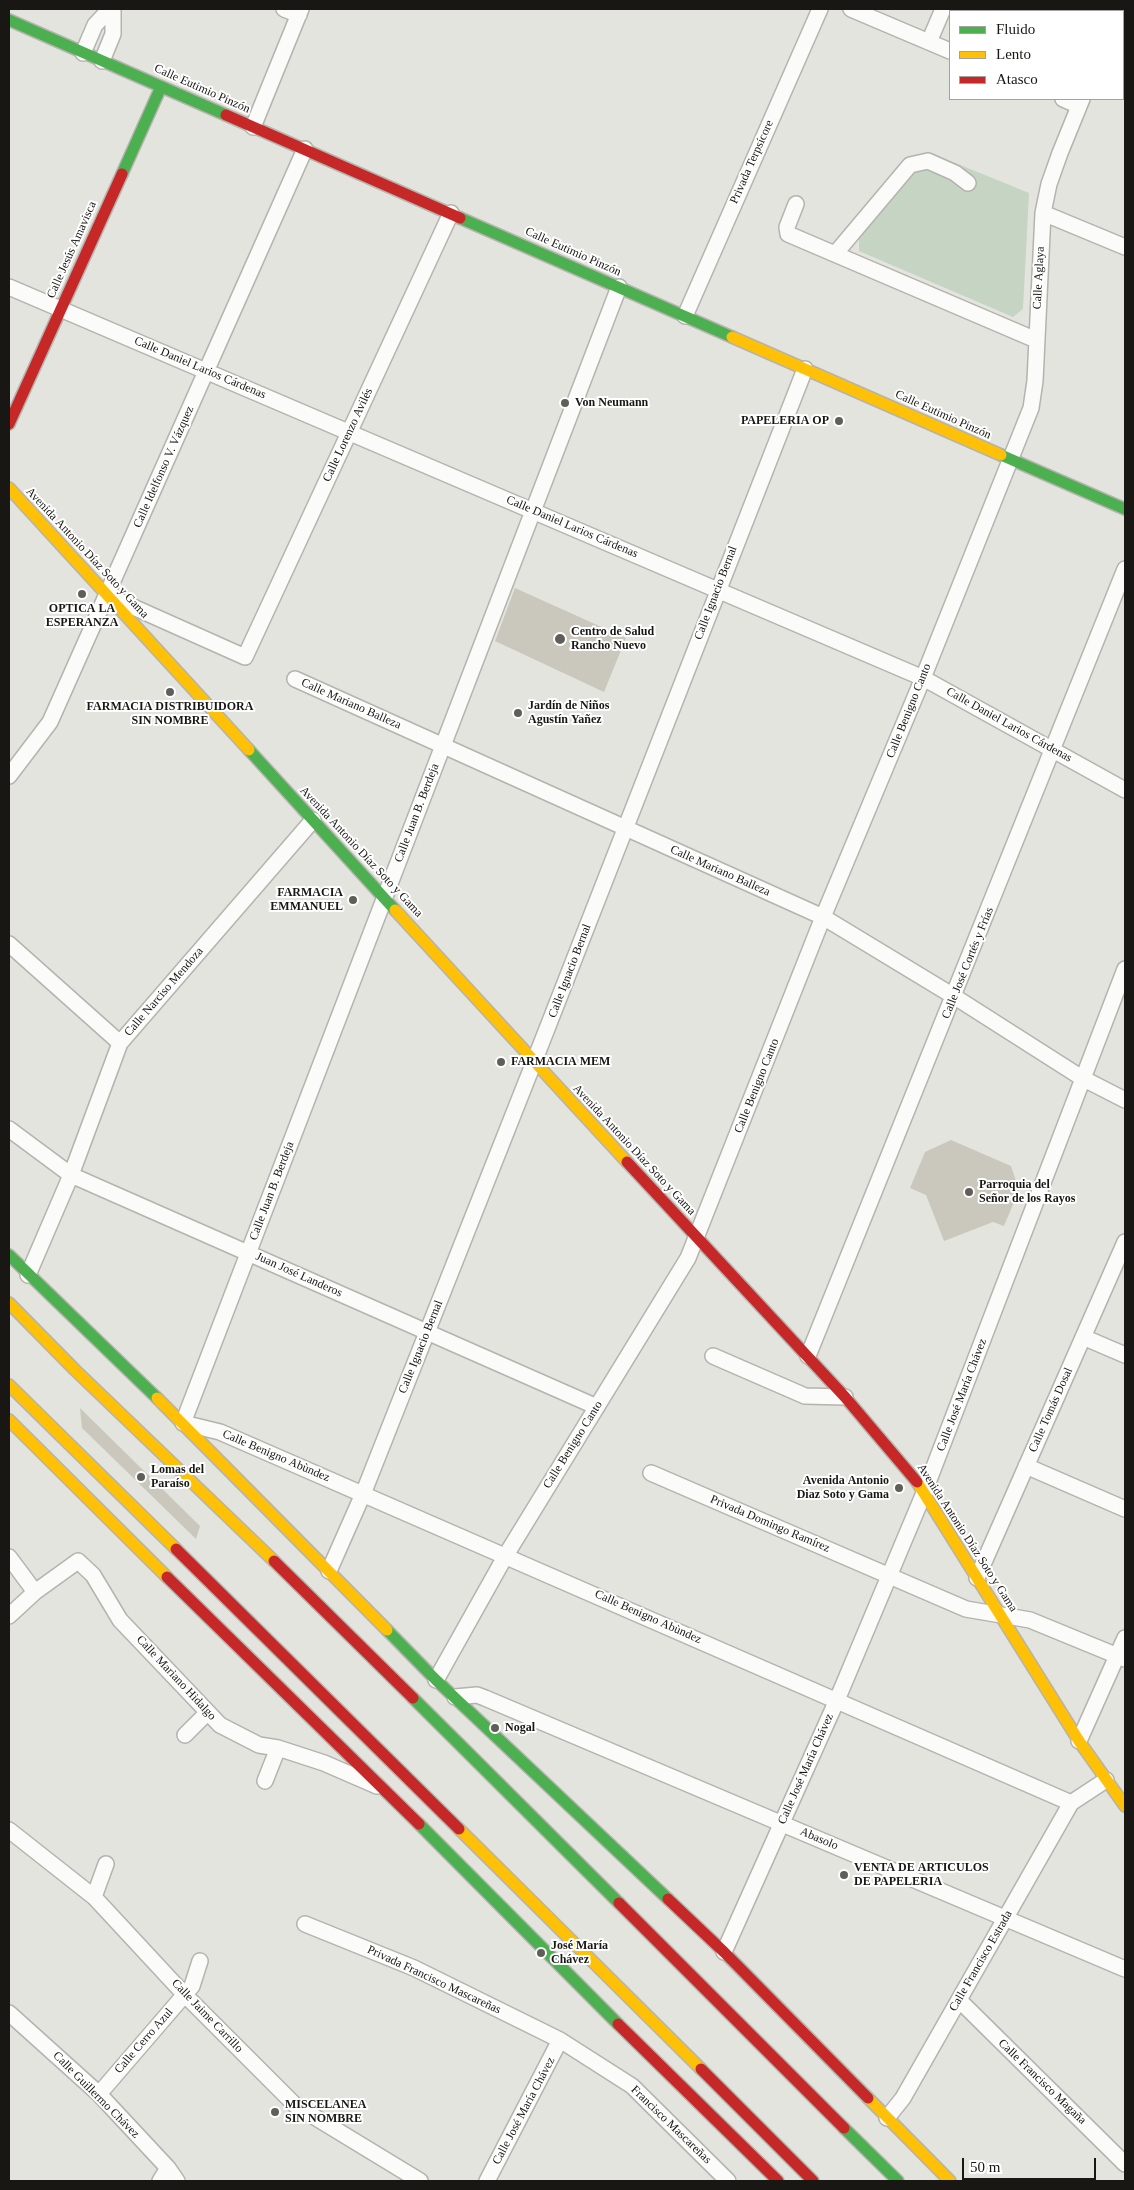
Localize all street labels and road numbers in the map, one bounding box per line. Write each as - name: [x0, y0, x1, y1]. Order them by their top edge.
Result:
- street label: Calle Eutimio Pinzón: [152, 61, 252, 117]
- street label: Privada Terpsícore: [727, 118, 777, 206]
- street label: Calle Jesús Amavisca: [44, 199, 100, 301]
- street label: Calle Eutimio Pinzón: [523, 224, 623, 280]
- street label: Calle Aglaya: [1030, 246, 1048, 310]
- street label: Calle Daniel Larios Cárdenas: [132, 334, 268, 402]
- street label: Calle Lorenzo Avilés: [320, 386, 376, 484]
- street label: Calle Eutimio Pinzón: [893, 387, 993, 443]
- street label: Calle Idelfonso V. Vázquez: [131, 404, 197, 530]
- street label: Avenida Antonio Díaz Soto y Gama: [23, 485, 151, 621]
- street label: Calle Daniel Larios Cárdenas: [504, 493, 640, 561]
- street label: Calle Ignacio Bernal: [691, 544, 741, 642]
- street label: Calle Benigno Canto: [883, 662, 935, 760]
- street label: Calle Mariano Balleza: [299, 675, 403, 733]
- street label: Calle Daniel Larios Cárdenas: [944, 684, 1074, 766]
- street label: Calle Juan B. Berdeja: [392, 762, 442, 864]
- street label: Avenida Antonio Díaz Soto y Gama: [297, 784, 425, 920]
- street label: Calle Mariano Balleza: [668, 842, 772, 900]
- street label: Calle José Cortés y Frías: [939, 905, 997, 1021]
- street label: Calle Ignacio Bernal: [545, 922, 595, 1020]
- street label: Calle Narciso Mendoza: [121, 945, 207, 1039]
- street label: Calle Benigno Canto: [731, 1037, 783, 1135]
- street label: Avenida Antonio Díaz Soto y Gama: [570, 1082, 698, 1218]
- street label: Calle Juan B. Berdeja: [247, 1140, 297, 1242]
- street label: Juan José Landeros: [253, 1249, 345, 1301]
- street label: Calle Ignacio Bernal: [396, 1298, 446, 1396]
- street label: Calle José María Chávez: [934, 1337, 990, 1453]
- street label: Calle Tomás Dosal: [1026, 1365, 1076, 1455]
- street label: Calle Benigno Canto: [540, 1399, 606, 1491]
- street label: Calle Benigno Abùndez: [220, 1427, 332, 1485]
- street label: Avenida Antonio Díaz Soto y Gama: [914, 1461, 1020, 1615]
- street label: Privada Domingo Ramírez: [708, 1492, 832, 1556]
- street label: Calle Benigno Abùndez: [592, 1587, 704, 1647]
- street label: Calle Mariano Hidalgo: [133, 1633, 219, 1723]
- street label: Calle José María Chávez: [775, 1711, 837, 1827]
- street label: Abasolo: [798, 1825, 840, 1853]
- street label: Calle Francisco Estrada: [946, 1908, 1016, 2014]
- street label: Privada Francisco Mascareñas: [365, 1943, 503, 2017]
- street label: Calle Jaime Carrillo: [168, 1976, 246, 2056]
- street label: Calle Cerro Azul: [112, 2005, 176, 2077]
- street label: Calle Francisco Magaña: [995, 2036, 1089, 2128]
- street label: Calle Guillermo Chávez: [50, 2049, 142, 2141]
- street label: Calle José María Chávez: [490, 2055, 558, 2167]
- street label: Francisco Mascareñas: [628, 2083, 714, 2167]

